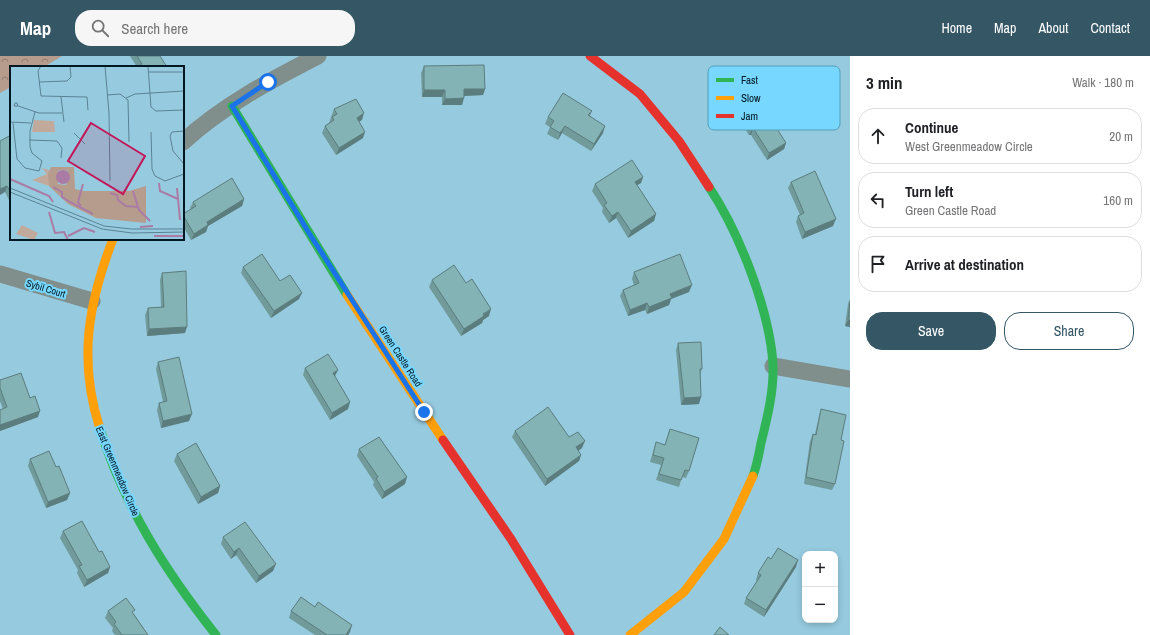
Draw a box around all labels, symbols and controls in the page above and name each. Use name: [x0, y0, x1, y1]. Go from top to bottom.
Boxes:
search box: [75, 10, 355, 46]
text: Map: [20, 15, 51, 41]
icon: search: [89, 17, 111, 39]
text: Search here: [121, 18, 188, 39]
text: Home: [941, 19, 972, 37]
text: Map: [994, 19, 1016, 37]
text: About: [1038, 19, 1068, 37]
text: Contact: [1090, 19, 1130, 37]
inset map: [10, 66, 184, 240]
legend: [708, 66, 840, 130]
text: 3 min: [866, 71, 902, 94]
route start: [259, 73, 277, 91]
text: Fast: [741, 73, 759, 87]
text: Walk · 180 m: [1072, 74, 1134, 91]
text: Slow: [741, 91, 761, 105]
text: Jam: [741, 109, 758, 123]
text: Continue: [905, 117, 958, 138]
icon: ahead: [867, 125, 889, 147]
text: 20 m: [1109, 128, 1133, 145]
text: West Greenmeadow Circle: [905, 138, 1033, 155]
text: Turn left: [905, 181, 953, 202]
icon: left: [867, 189, 889, 211]
text: 160 m: [1103, 192, 1133, 209]
text: Green Castle Road: [905, 202, 996, 219]
icon: arrive: [867, 253, 889, 275]
text: Arrive at destination: [905, 254, 1024, 275]
street label: Sybil Court: [25, 276, 68, 301]
button: Save: [866, 312, 996, 350]
button: Share: [1004, 312, 1134, 350]
street label: Green Castle Road: [376, 323, 425, 389]
route end: [415, 403, 433, 421]
street label: East Greenmeadow Circle: [93, 424, 142, 518]
map controls: [802, 551, 838, 623]
button: +: [802, 551, 838, 587]
button: −: [802, 587, 838, 623]

